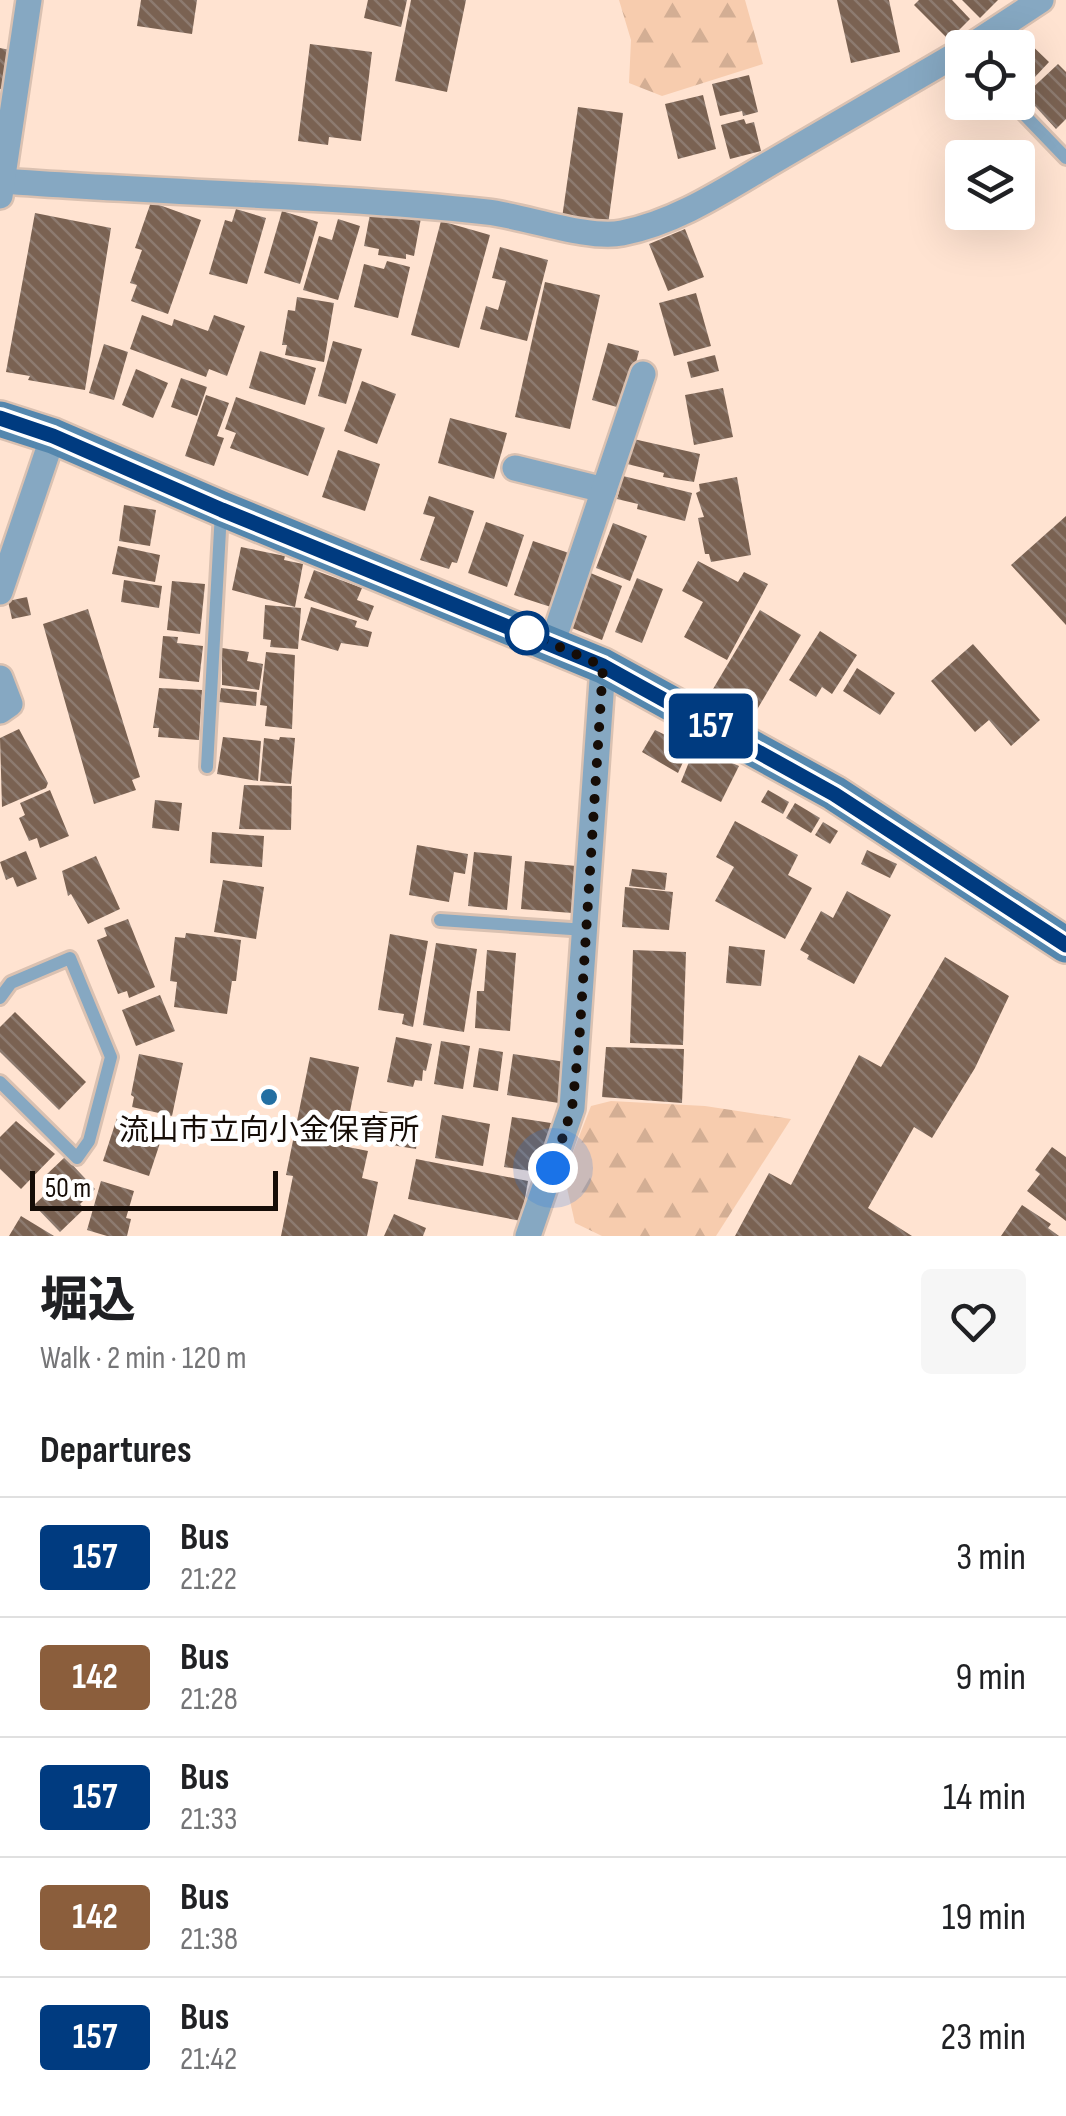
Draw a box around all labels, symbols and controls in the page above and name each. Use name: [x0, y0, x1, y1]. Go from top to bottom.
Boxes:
map controls: [945, 30, 1035, 230]
button: locate: [945, 30, 1035, 120]
button: layers: [945, 140, 1035, 230]
unlabelled marker: [506, 612, 548, 654]
line badge: 157: [654, 694, 768, 758]
text: 157: [689, 705, 733, 748]
marker: 流山市立向小金保育所: [258, 1086, 280, 1108]
place label: 流山市立向小金保育所: [119, 1113, 419, 1149]
your location: [528, 1143, 578, 1193]
scale bar: [30, 1166, 278, 1210]
text: 50 m: [45, 1172, 91, 1205]
button: heart: [921, 1269, 1026, 1374]
text: 堀込: [40, 1273, 136, 1330]
text: Walk · 2 min · 120 m: [40, 1339, 247, 1378]
text: Departures: [40, 1428, 192, 1473]
text: Bus: [180, 1515, 229, 1560]
text: 3 min: [956, 1535, 1026, 1580]
text: 157: [73, 1536, 117, 1579]
text: 21:22: [180, 1560, 237, 1599]
text: Bus: [180, 1635, 229, 1680]
text: 9 min: [955, 1655, 1026, 1700]
text: 142: [72, 1656, 118, 1699]
text: 21:28: [180, 1680, 238, 1719]
text: Bus: [180, 1755, 229, 1800]
text: 14 min: [943, 1775, 1026, 1820]
text: 157: [73, 1776, 117, 1819]
text: 21:33: [180, 1800, 237, 1839]
text: Bus: [180, 1875, 229, 1920]
text: 19 min: [942, 1895, 1026, 1940]
text: 142: [72, 1896, 118, 1939]
text: 21:38: [180, 1920, 238, 1959]
text: Bus: [180, 1995, 229, 2040]
text: 23 min: [941, 2015, 1026, 2060]
text: 157: [73, 2016, 117, 2059]
text: 21:42: [180, 2040, 237, 2079]

